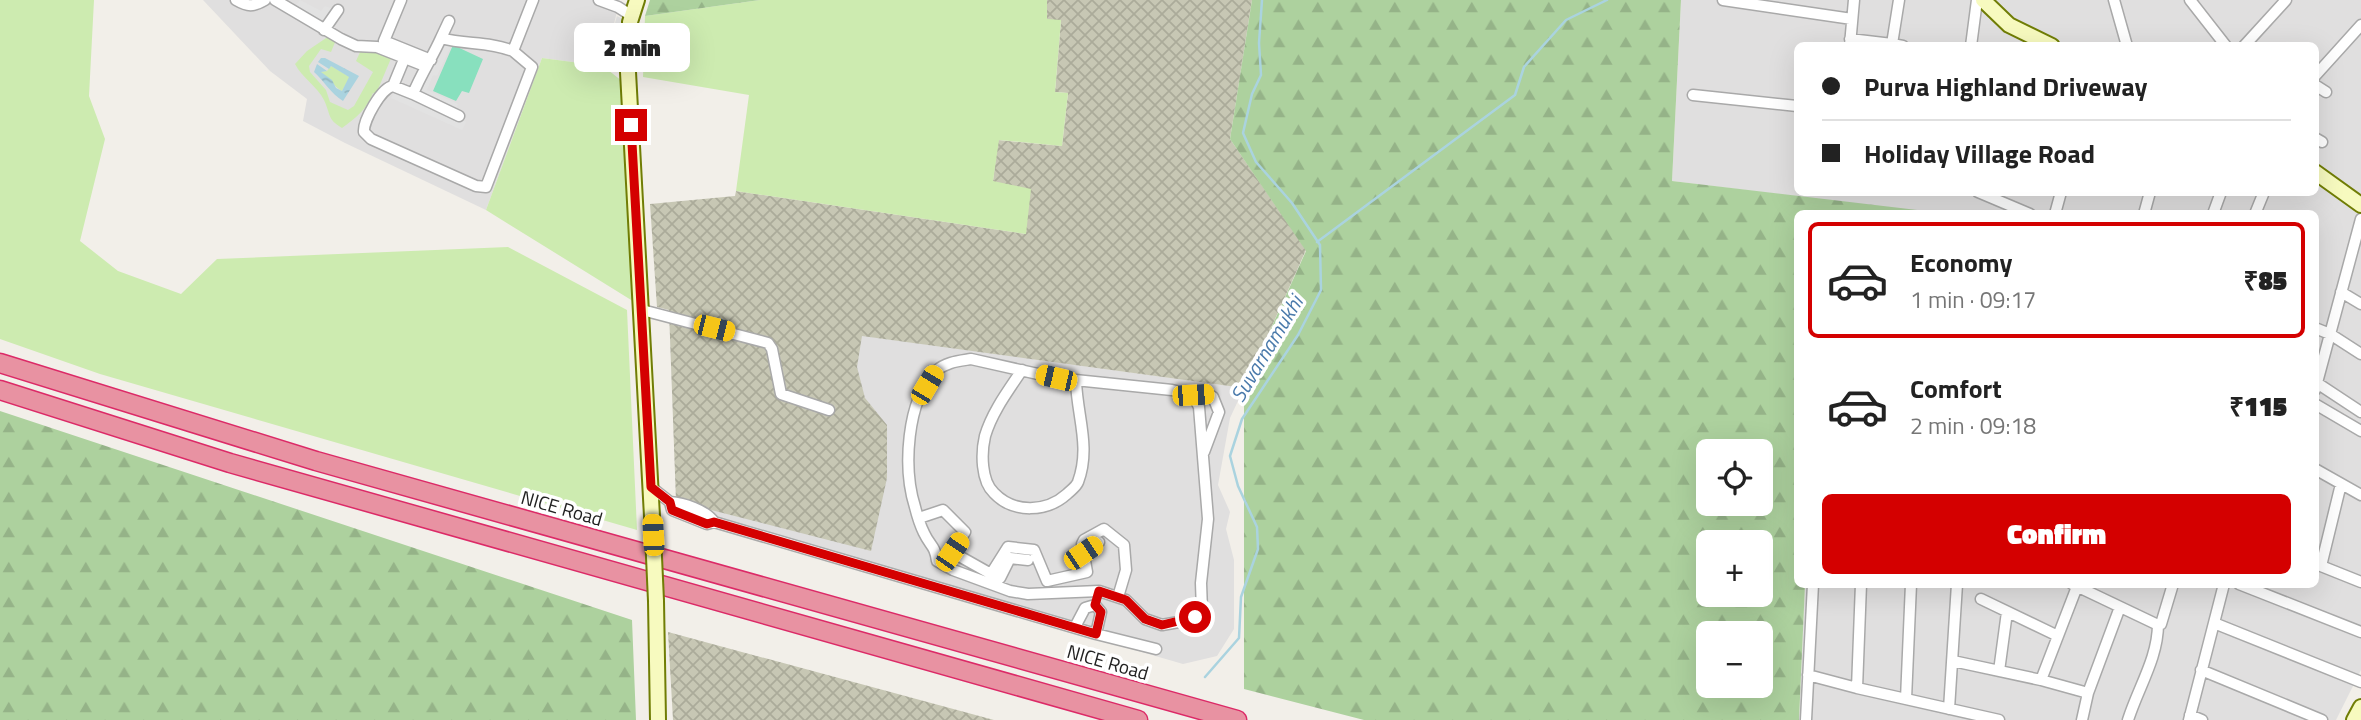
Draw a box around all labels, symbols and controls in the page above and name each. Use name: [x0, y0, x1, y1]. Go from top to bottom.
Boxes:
callout: 2 min: [573, 24, 689, 72]
text: 2 min: [603, 30, 661, 65]
text: Purva Highland Driveway: [1864, 67, 2148, 106]
route end: [615, 109, 647, 141]
text: Holiday Village Road: [1864, 134, 2095, 173]
text: Economy: [1910, 243, 2012, 282]
icon: car: [1826, 249, 1889, 312]
text: ₹85: [2244, 261, 2287, 300]
text: 1 min · 09:17: [1910, 282, 2036, 317]
water label: Suvarnamukhi: [1222, 287, 1312, 408]
car: [692, 313, 737, 343]
car: [908, 362, 947, 408]
car: [1034, 363, 1079, 393]
text: Comfort: [1910, 369, 2002, 408]
icon: car: [1826, 375, 1889, 438]
car: [1172, 383, 1215, 407]
text: ₹115: [2229, 387, 2287, 426]
text: 2 min · 09:18: [1910, 408, 2036, 443]
map controls: [1696, 439, 1773, 698]
button: locate: [1696, 439, 1773, 516]
street label: NICE Road: [518, 482, 606, 533]
button: Confirm: [1822, 494, 2291, 574]
car: [642, 513, 665, 557]
car: [932, 529, 973, 575]
button: +: [1696, 530, 1773, 607]
car: [1060, 533, 1107, 573]
route start: [1179, 601, 1211, 633]
button: −: [1696, 621, 1773, 698]
street label: NICE Road: [1064, 636, 1152, 687]

